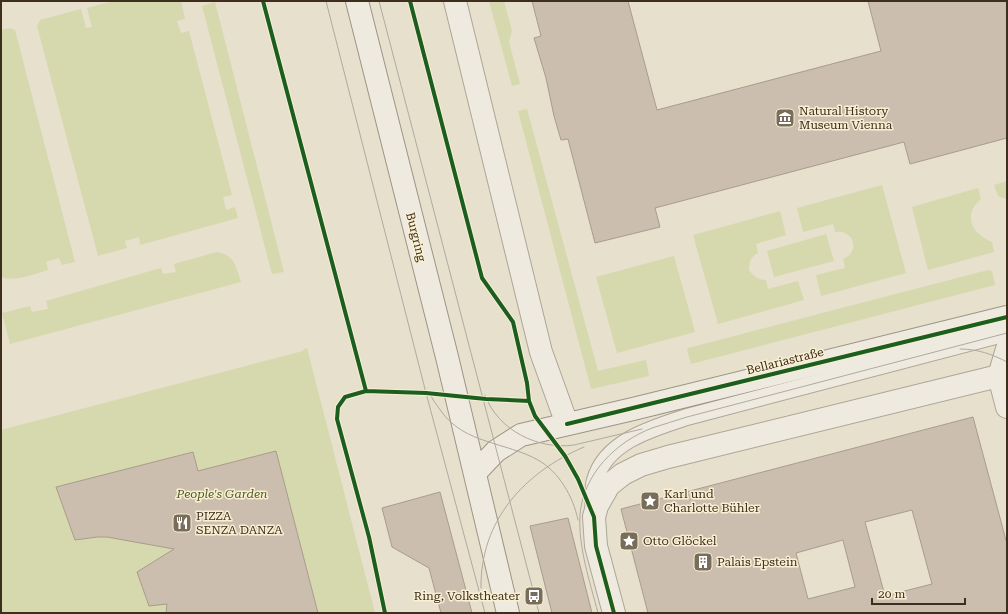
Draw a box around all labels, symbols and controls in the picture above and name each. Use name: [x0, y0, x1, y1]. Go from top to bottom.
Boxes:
place label: Natural History Museum Vienna: [799, 104, 893, 132]
museum icon: Natural History Museum Vienna: [774, 107, 796, 129]
street label: Burgring: [403, 211, 429, 263]
street label: Bellariastraße: [745, 345, 826, 377]
park label: People's Garden: [176, 487, 267, 501]
place label: Karl und Charlotte Bühler: [664, 487, 760, 515]
place icon: Karl und Charlotte Bühler: [639, 490, 661, 512]
place label: PIZZA SENZA DANZA: [196, 509, 283, 537]
restaurant icon: PIZZA SENZA DANZA: [171, 512, 193, 534]
place icon: Otto Glöckel: [618, 530, 640, 552]
place label: Otto Glöckel: [643, 534, 717, 548]
building icon: Palais Epstein: [692, 551, 714, 573]
place label: Palais Epstein: [717, 555, 798, 569]
scale bar: [872, 580, 965, 606]
bus stop icon: Ring, Volkstheater: [523, 585, 545, 607]
text: 20 m: [878, 587, 905, 601]
place label: Ring, Volkstheater: [414, 589, 520, 603]

